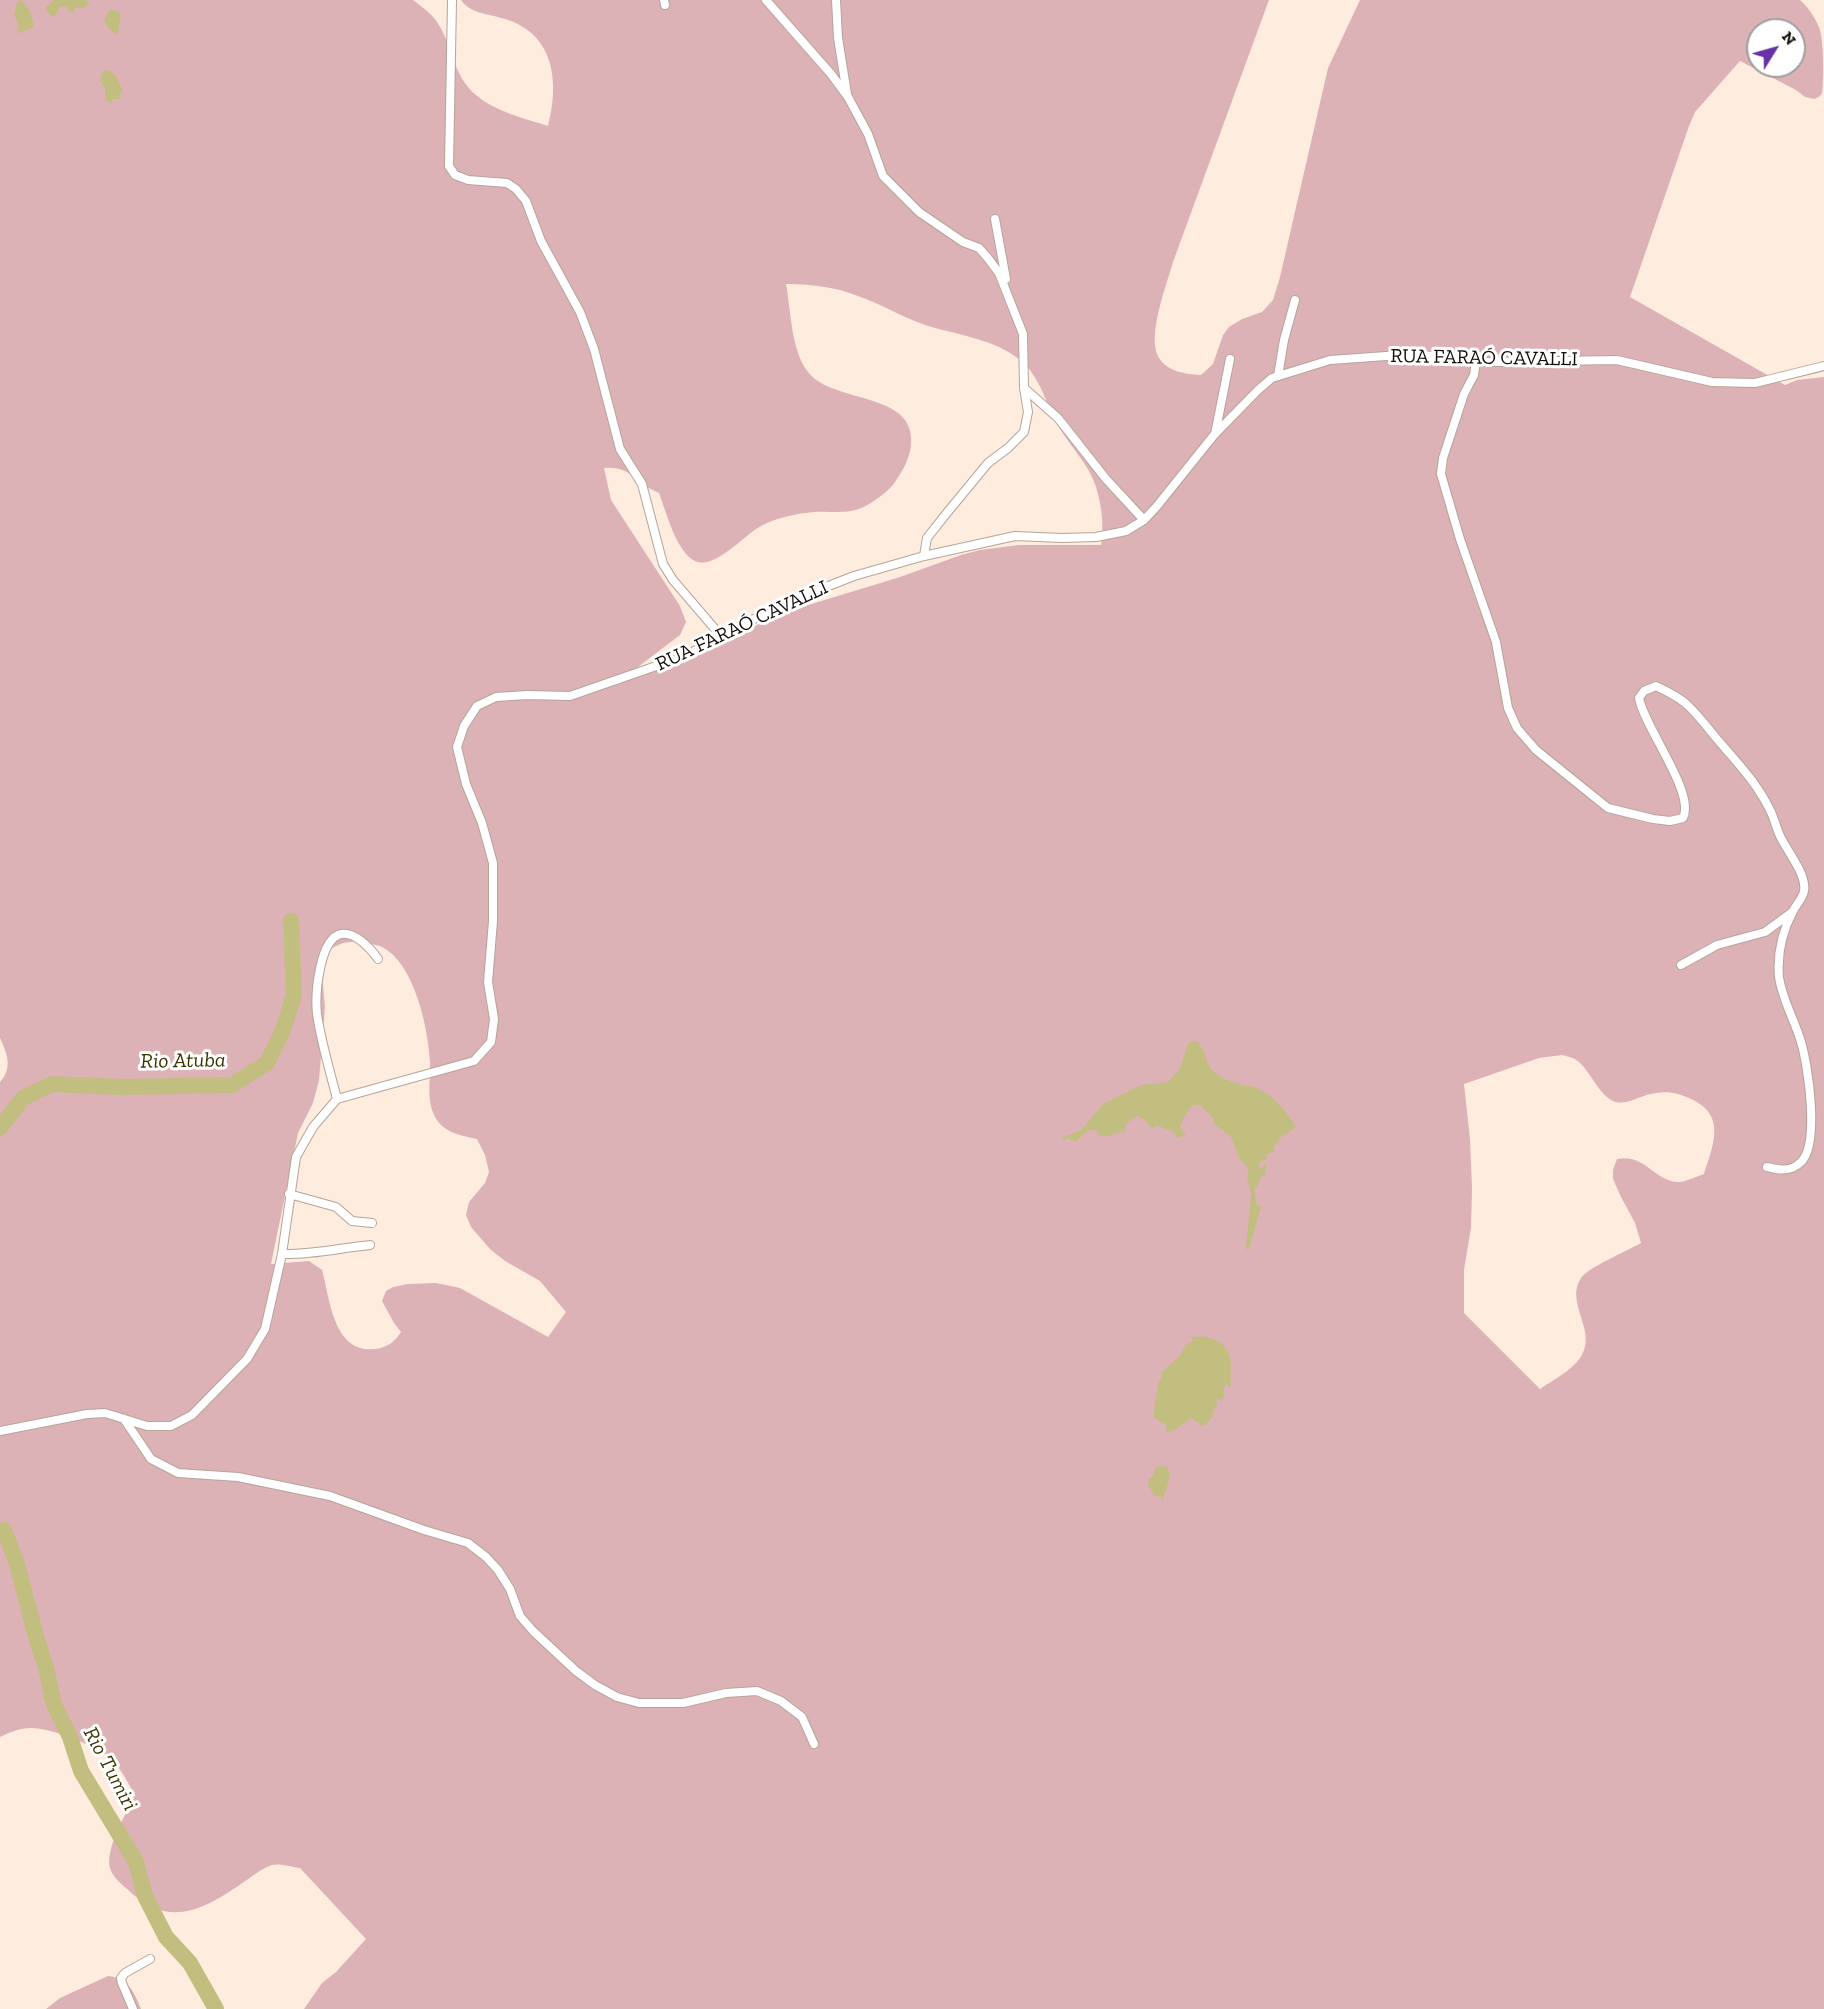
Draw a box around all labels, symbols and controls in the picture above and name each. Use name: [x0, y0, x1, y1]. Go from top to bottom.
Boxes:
north arrow: [1746, 18, 1806, 78]
text: N: [1778, 27, 1800, 49]
street label: RUA FARAÓ CAVALLI: [1390, 344, 1578, 372]
street label: RUA FARAÓ CAVALLI: [652, 576, 832, 676]
water label: Rio Atuba: [140, 1048, 226, 1074]
water label: Rio Tumiri: [78, 1723, 142, 1815]

